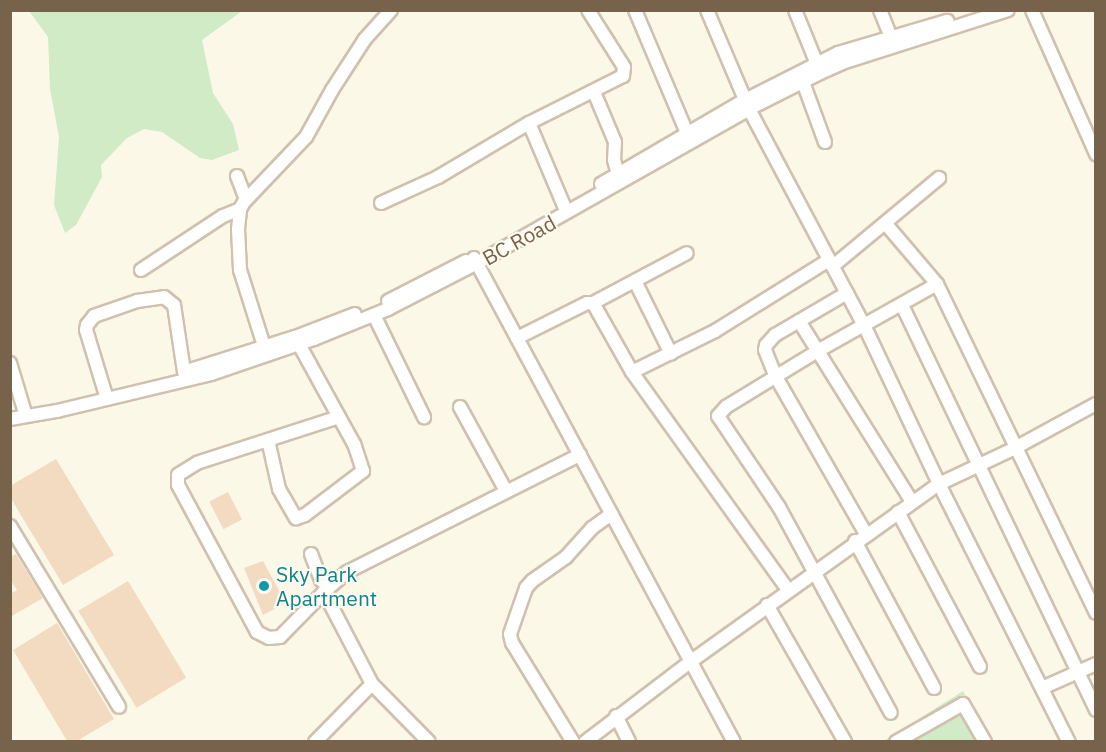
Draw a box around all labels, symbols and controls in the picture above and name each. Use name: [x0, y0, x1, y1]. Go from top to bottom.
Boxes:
street label: BC Road: [478, 210, 560, 270]
place label: Sky Park Apartment: [276, 561, 377, 611]
marker: Sky Park Apartment: [257, 579, 271, 593]

